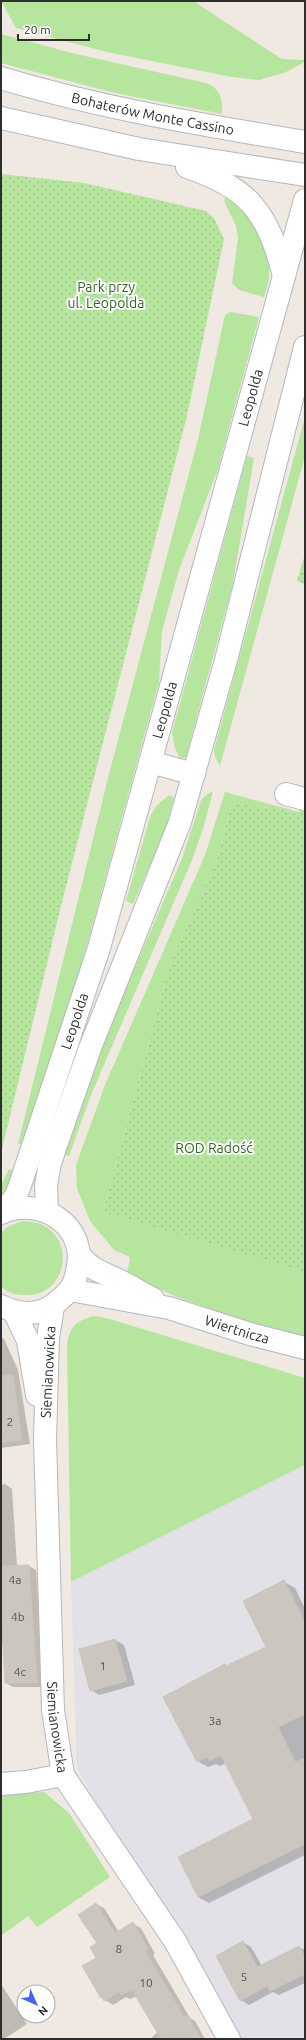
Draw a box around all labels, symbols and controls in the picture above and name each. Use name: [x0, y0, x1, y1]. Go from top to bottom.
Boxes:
scale bar: [18, 16, 89, 42]
text: 20 m: [24, 23, 51, 36]
street label: Bohaterów Monte Cassino: [70, 89, 235, 138]
park label: Park przy ul. Leopolda: [68, 279, 144, 311]
street label: Leopolda: [235, 367, 266, 428]
street label: Leopolda: [149, 680, 180, 740]
street label: Leopolda: [58, 991, 91, 1051]
park label: ROD Radość: [175, 1140, 253, 1156]
street label: Wiertnicza: [203, 1312, 271, 1347]
street label: Siemianowicka: [38, 1325, 58, 1419]
house number: 2: [7, 1415, 13, 1428]
house number: 4a: [9, 1573, 21, 1586]
house number: 4b: [11, 1610, 25, 1623]
house number: 1: [100, 1659, 106, 1672]
house number: 4c: [14, 1665, 27, 1678]
street label: Siemianowicka: [44, 1681, 71, 1774]
house number: 3a: [209, 1714, 221, 1727]
house number: 8: [116, 1942, 123, 1955]
house number: 5: [241, 1970, 247, 1983]
house number: 10: [139, 1976, 153, 1989]
north arrow: [16, 1984, 56, 2024]
text: N: [36, 2004, 50, 2018]

